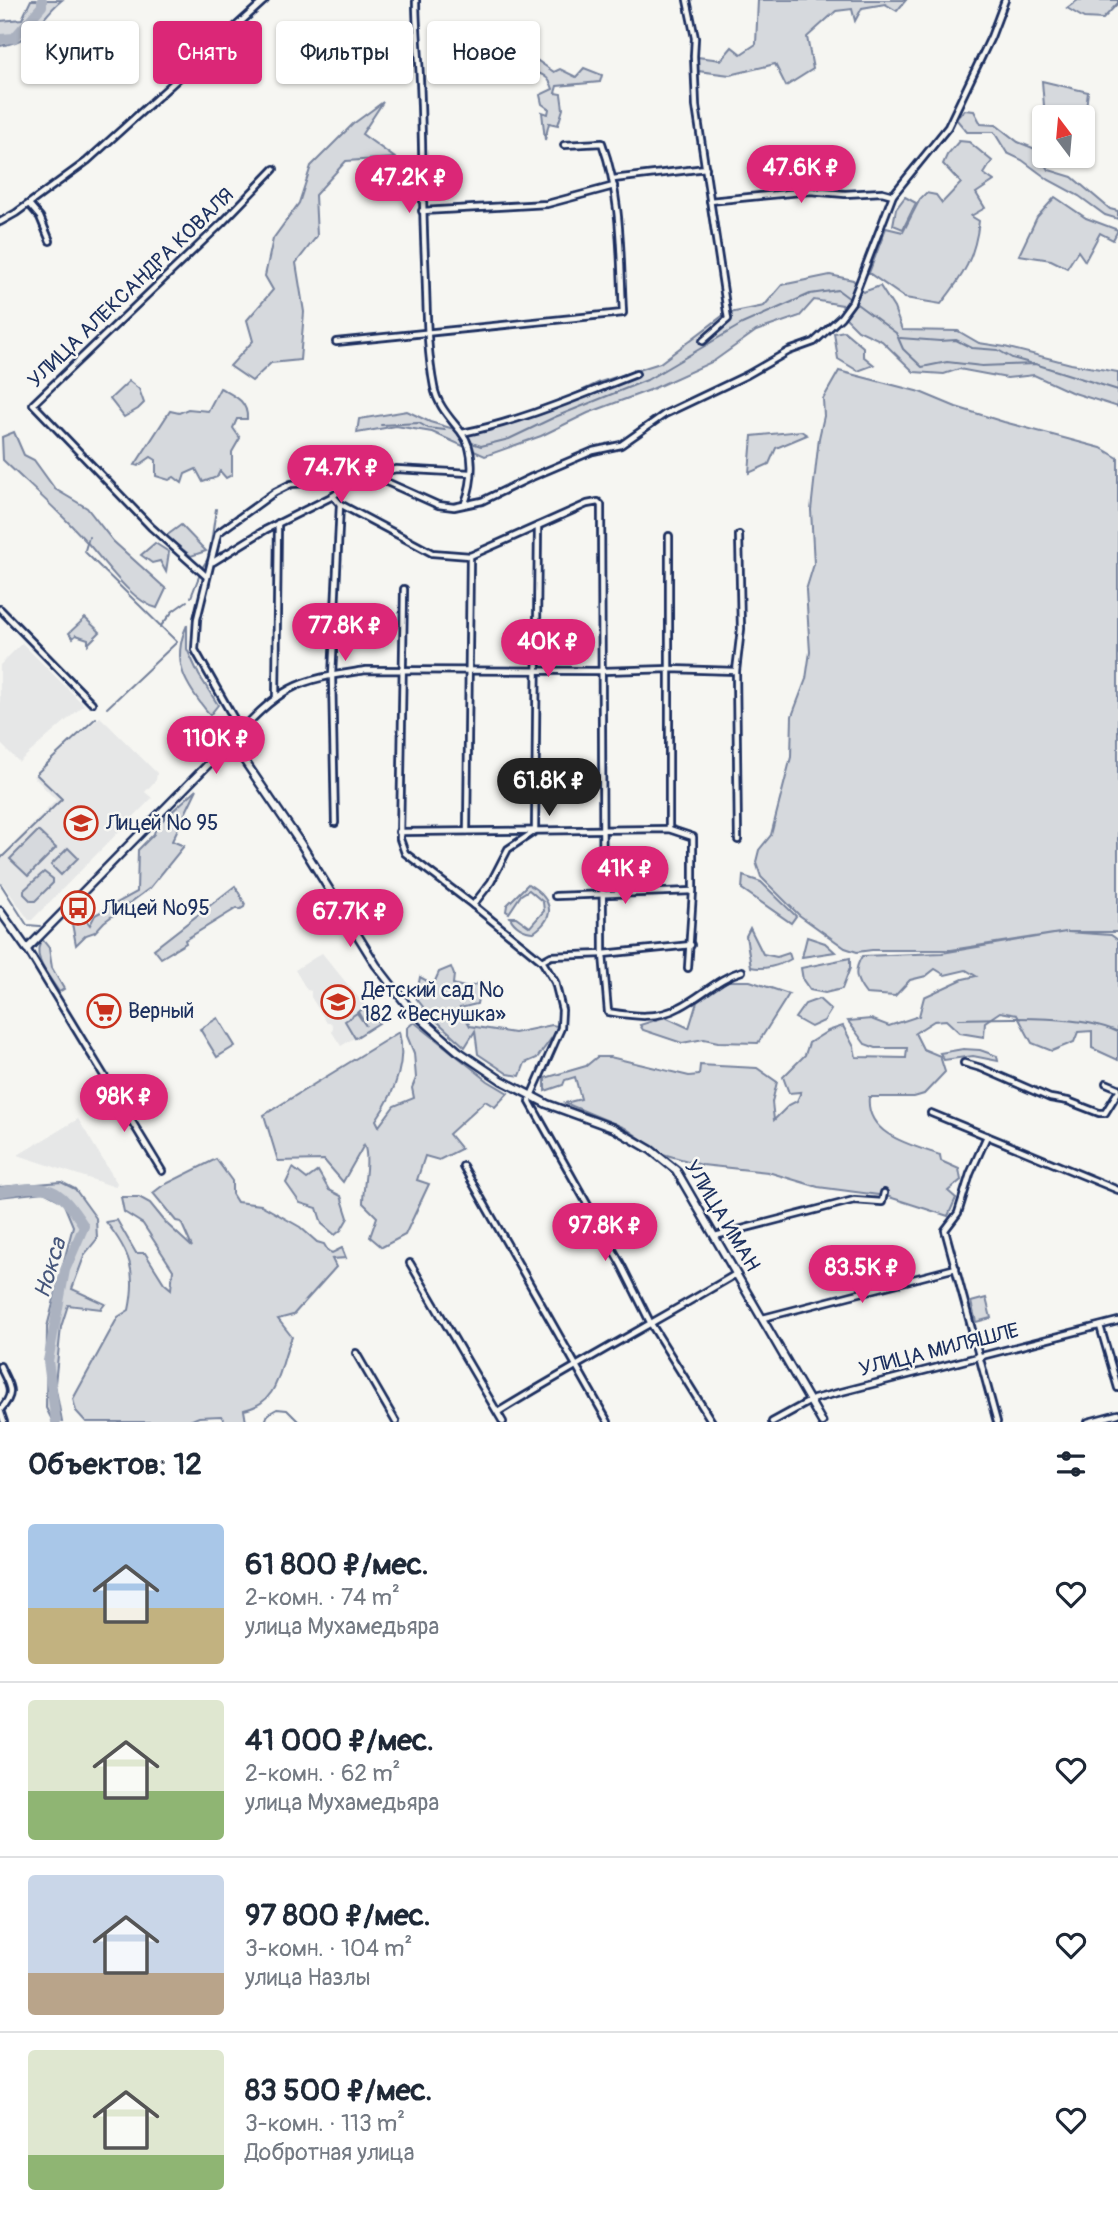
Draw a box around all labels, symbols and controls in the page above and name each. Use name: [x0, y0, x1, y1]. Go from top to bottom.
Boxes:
chip: Купить: [21, 21, 139, 84]
chip: Снять: [153, 21, 262, 84]
chip: Фильтры: [276, 21, 413, 84]
chip: Новое: [427, 21, 540, 84]
north arrow: [1032, 105, 1096, 168]
map controls: [1032, 105, 1095, 168]
pin: 47.6K ₽: [736, 146, 866, 205]
text: 47.6K ₽: [763, 153, 839, 182]
pin: 47.2K ₽: [344, 156, 474, 215]
text: 47.2K ₽: [371, 163, 447, 192]
street label: УЛИЦА АЛЕКСАНДРА КОВАЛЯ: [22, 182, 240, 394]
pin: 74.7K ₽: [276, 446, 406, 505]
text: 74.7K ₽: [303, 453, 379, 482]
pin: 77.8K ₽: [280, 604, 410, 663]
text: 77.8K ₽: [308, 611, 382, 640]
pin: 40K ₽: [499, 620, 597, 679]
text: 40K ₽: [517, 627, 579, 656]
pin: 110K ₽: [159, 716, 273, 776]
text: 110K ₽: [183, 724, 249, 753]
pin: 61.8K ₽: [484, 758, 614, 818]
text: 61.8K ₽: [513, 766, 585, 795]
school or university icon: Лицей № 95: [62, 804, 100, 842]
place label: Лицей № 95: [105, 810, 218, 837]
pin: 41K ₽: [576, 846, 674, 906]
text: 41K ₽: [598, 854, 653, 883]
bus stop icon: Лицей №95: [59, 889, 97, 927]
pin: 67.7K ₽: [285, 890, 415, 949]
place label: Лицей №95: [101, 895, 210, 922]
text: 67.7K ₽: [312, 897, 388, 926]
place label: Детский сад № 182 «Веснушка»: [361, 977, 506, 1028]
school or university icon: Детский сад № 182 «Веснушка»: [319, 983, 357, 1021]
supermarket icon: Верный: [85, 992, 123, 1030]
place label: Верный: [128, 998, 194, 1025]
pin: 98K ₽: [75, 1074, 173, 1134]
text: 98K ₽: [96, 1082, 152, 1111]
street label: УЛИЦА ИМАН: [678, 1155, 766, 1277]
pin: 97.8K ₽: [540, 1204, 670, 1263]
text: 97.8K ₽: [568, 1211, 642, 1240]
water label: Нокса: [27, 1233, 73, 1301]
pin: 83.5K ₽: [797, 1246, 927, 1305]
text: 83.5K ₽: [825, 1253, 899, 1282]
street label: УЛИЦА МИЛЯШЛЕ: [856, 1317, 1022, 1383]
icon: filters: [1052, 1445, 1090, 1483]
text: Объектов: 12: [28, 1446, 202, 1483]
text: 61 800 ₽/мес.: [245, 1546, 428, 1583]
icon: home: [84, 1552, 168, 1636]
icon: heart: [1052, 1575, 1090, 1613]
text: 2-комн. · 74 m²: [245, 1583, 400, 1612]
text: улица Мухамедьяра: [245, 1612, 439, 1641]
text: 41 000 ₽/мес.: [245, 1722, 434, 1759]
icon: home: [84, 1728, 168, 1812]
icon: heart: [1052, 1751, 1090, 1789]
text: 2-комн. · 62 m²: [245, 1759, 400, 1788]
text: улица Мухамедьяра: [245, 1788, 439, 1817]
text: 97 800 ₽/мес.: [245, 1897, 431, 1934]
icon: home: [84, 1903, 168, 1987]
icon: heart: [1052, 1926, 1090, 1964]
text: 3-комн. · 104 m²: [245, 1934, 412, 1963]
text: улица Назлы: [245, 1963, 371, 1992]
text: 83 500 ₽/мес.: [245, 2072, 432, 2109]
icon: home: [84, 2078, 168, 2162]
icon: heart: [1052, 2101, 1090, 2139]
text: 3-комн. · 113 m²: [245, 2109, 405, 2138]
text: Добротная улица: [245, 2138, 414, 2167]

